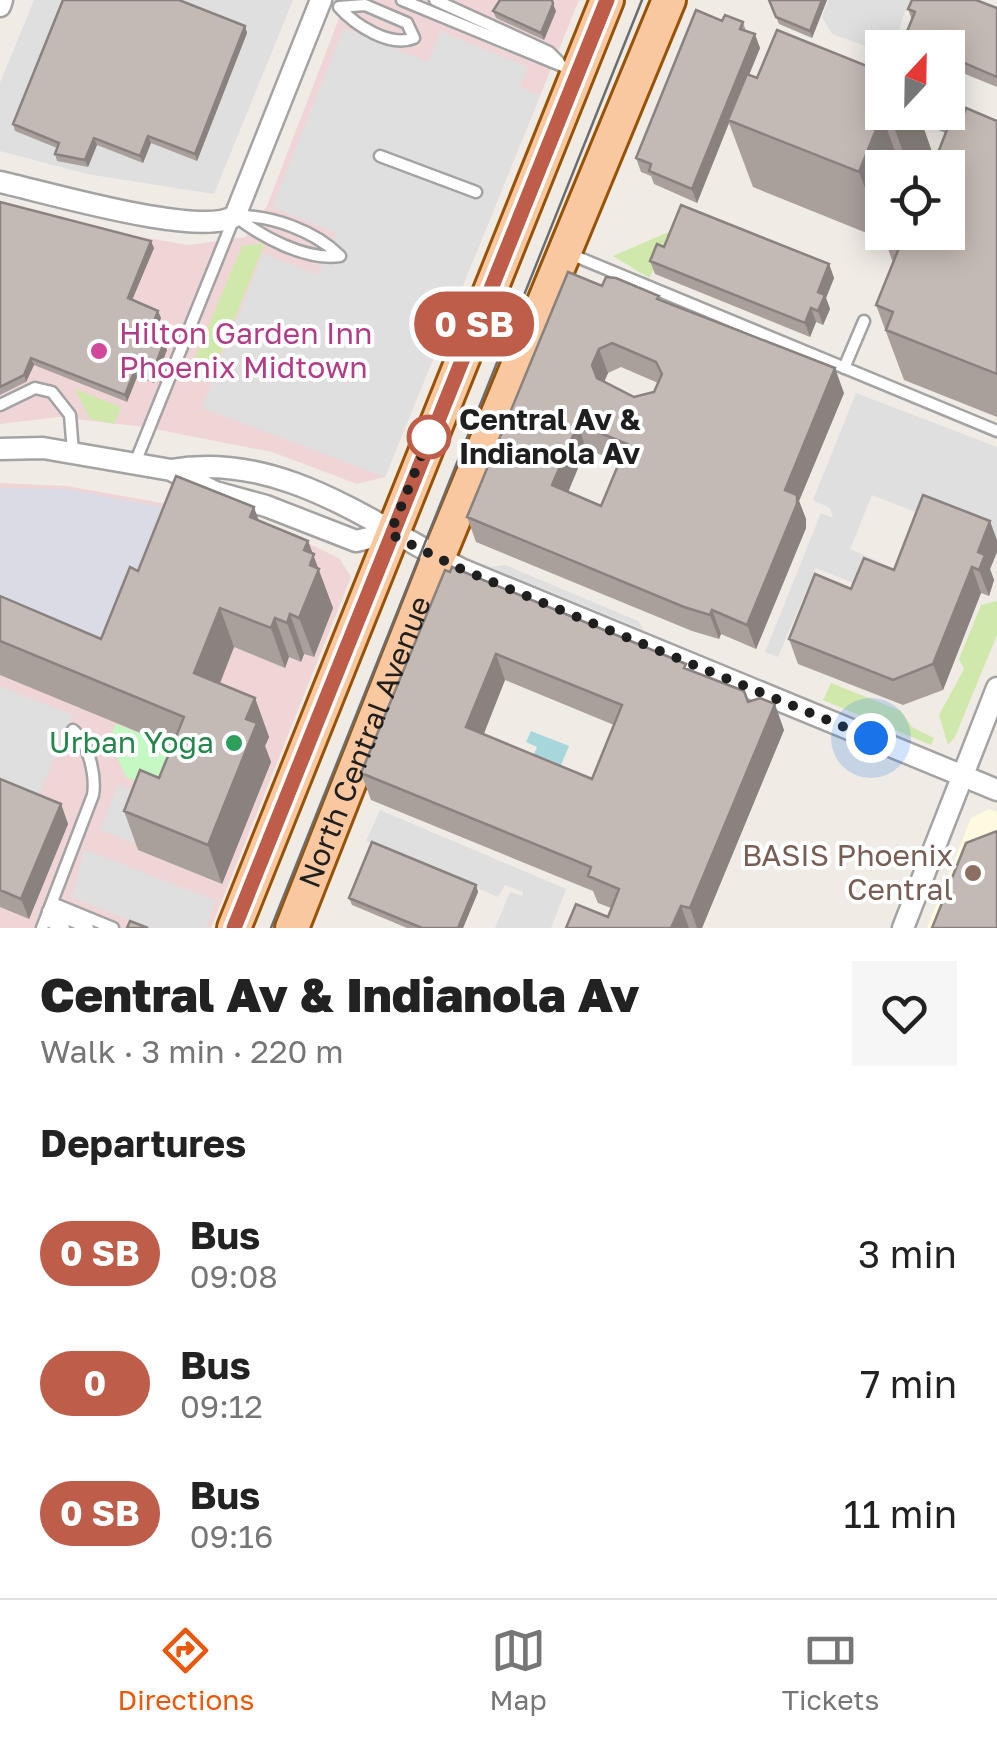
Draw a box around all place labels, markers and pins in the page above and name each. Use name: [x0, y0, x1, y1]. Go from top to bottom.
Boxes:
place label: Hilton Garden Inn Phoenix Midtown: [119, 315, 372, 385]
marker: Hilton Garden Inn Phoenix Midtown: [88, 340, 110, 362]
place label: Central Av & Indianola Av: [459, 401, 642, 471]
marker: Central Av & Indianola Av: [408, 416, 450, 458]
place label: Urban Yoga: [49, 724, 214, 760]
marker: Urban Yoga: [223, 732, 245, 754]
place label: BASIS Phoenix Central: [742, 837, 953, 907]
marker: BASIS Phoenix Central: [962, 862, 984, 884]

